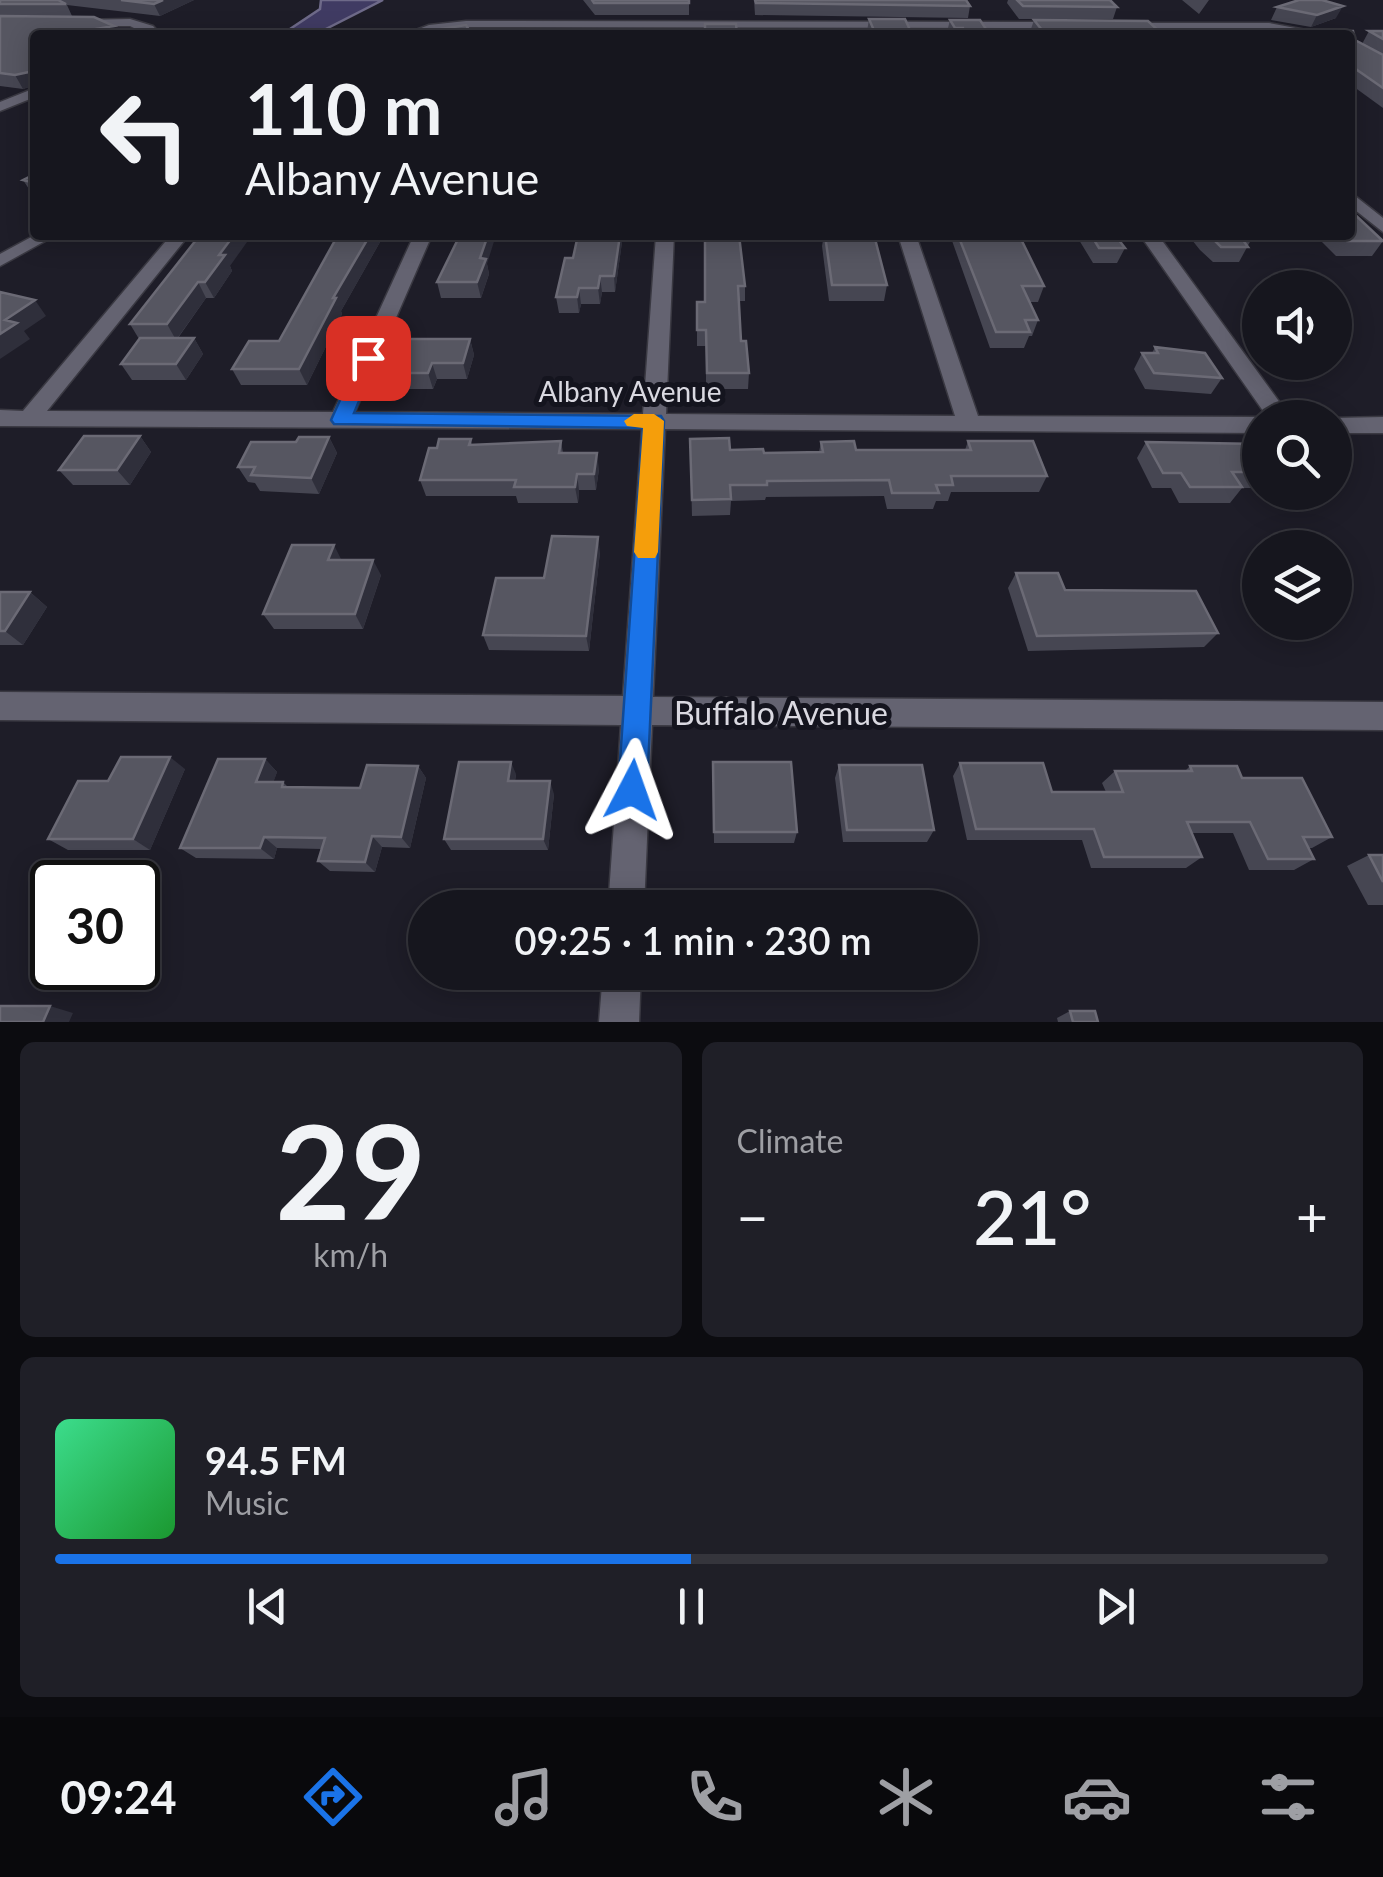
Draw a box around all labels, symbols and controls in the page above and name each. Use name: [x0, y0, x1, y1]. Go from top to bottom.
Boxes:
text: 110 m: [245, 66, 442, 150]
icon: left: [80, 70, 210, 200]
text: Albany Avenue: [245, 151, 539, 205]
map controls: [1242, 270, 1352, 640]
button: sound: [1242, 270, 1352, 380]
pin: [326, 316, 411, 401]
icon: arrive: [341, 331, 396, 386]
street label: Albany Avenue: [538, 374, 722, 408]
button: search: [1242, 400, 1352, 510]
button: layers: [1242, 530, 1352, 640]
street label: Buffalo Avenue: [674, 693, 888, 732]
position arrow: [580, 738, 684, 842]
speed limit sign: 30: [30, 860, 160, 990]
text: 09:25 · 1 min · 230 m: [515, 917, 871, 963]
text: 29: [275, 1092, 426, 1248]
text: Climate: [737, 1121, 843, 1160]
text: 21°: [973, 1171, 1091, 1261]
text: −: [737, 1183, 768, 1249]
text: +: [1296, 1183, 1328, 1249]
text: km/h: [313, 1235, 388, 1274]
text: 94.5 FM: [205, 1437, 347, 1483]
text: Music: [205, 1483, 289, 1522]
icon: previous: [240, 1579, 295, 1634]
icon: pause: [664, 1579, 719, 1634]
icon: next: [1088, 1579, 1143, 1634]
icon: directions: [298, 1762, 368, 1832]
icon: music: [489, 1762, 559, 1832]
icon: phone: [680, 1762, 750, 1832]
icon: climate: [871, 1762, 941, 1832]
icon: car: [1062, 1762, 1132, 1832]
icon: filters: [1253, 1762, 1323, 1832]
text: 09:24: [61, 1770, 177, 1824]

